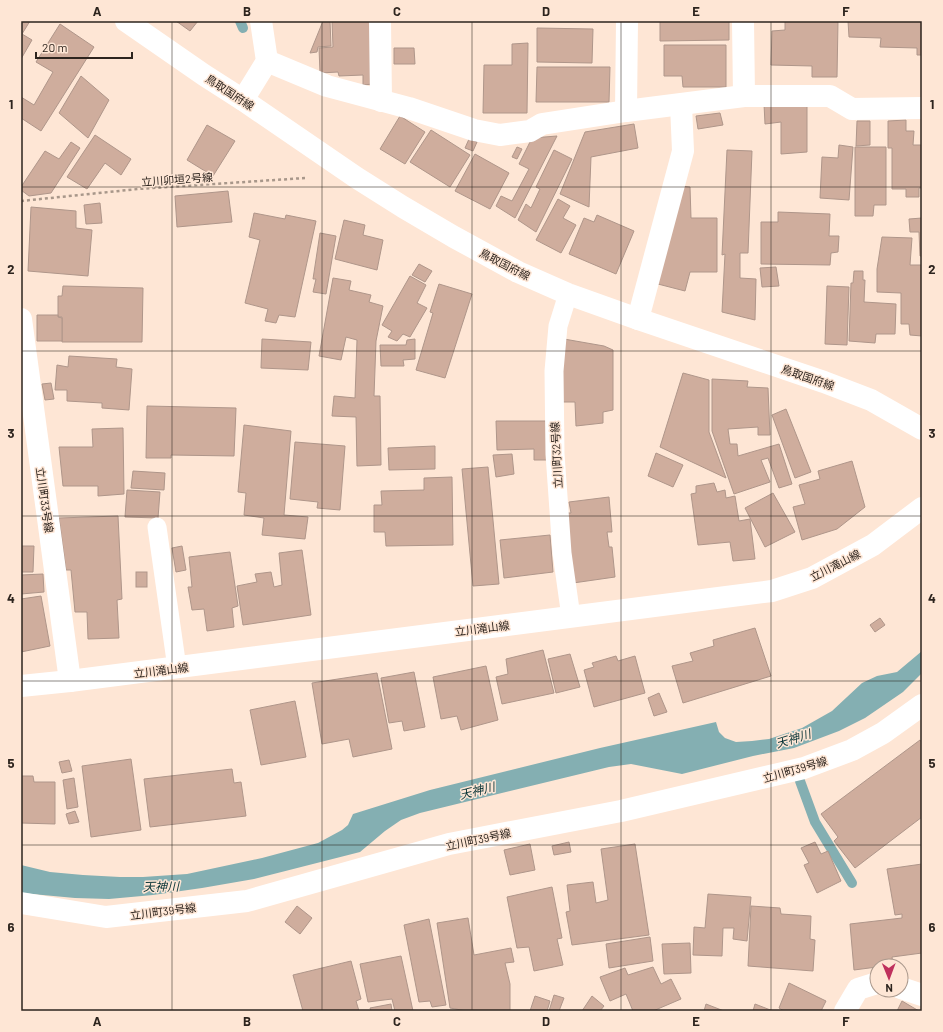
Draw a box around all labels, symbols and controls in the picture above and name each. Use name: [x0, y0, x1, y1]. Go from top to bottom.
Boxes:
text: A: [93, 3, 102, 19]
text: B: [243, 3, 251, 19]
text: C: [393, 3, 401, 19]
text: D: [542, 3, 550, 19]
text: E: [692, 3, 700, 19]
text: F: [842, 3, 850, 19]
scale bar: [36, 34, 132, 60]
text: 20 m: [42, 40, 68, 54]
street label: 鳥取国府線: [203, 72, 257, 112]
text: 1: [9, 96, 13, 112]
text: 1: [930, 96, 934, 112]
street label: 立川卯垣2号線: [141, 170, 213, 188]
street label: 鳥取国府線: [478, 246, 532, 282]
text: 2: [7, 261, 15, 277]
text: 2: [928, 261, 936, 277]
street label: 鳥取国府線: [780, 362, 836, 392]
street label: 立川町32号線: [548, 421, 564, 489]
text: 3: [7, 425, 15, 441]
text: 3: [928, 425, 936, 441]
street label: 立川町33号線: [34, 466, 56, 534]
street label: 立川滝山線: [808, 547, 862, 583]
text: 4: [7, 590, 15, 606]
text: 4: [928, 590, 936, 606]
street label: 立川滝山線: [454, 618, 510, 638]
street label: 立川滝山線: [133, 660, 189, 680]
water label: 天神川: [774, 725, 814, 750]
street label: 立川町39号線: [761, 754, 829, 784]
text: 5: [7, 755, 15, 771]
text: 5: [928, 755, 936, 771]
water label: 天神川: [458, 778, 498, 801]
street label: 立川町39号線: [444, 826, 512, 852]
water label: 天神川: [143, 879, 181, 893]
street label: 立川町39号線: [129, 901, 197, 921]
text: 6: [8, 919, 15, 935]
text: 6: [929, 919, 936, 935]
north arrow: [869, 958, 909, 998]
text: N: [885, 982, 893, 995]
text: A: [93, 1013, 102, 1029]
text: B: [243, 1013, 251, 1029]
text: C: [393, 1013, 401, 1029]
text: D: [542, 1013, 550, 1029]
text: E: [692, 1013, 700, 1029]
text: F: [842, 1013, 850, 1029]

